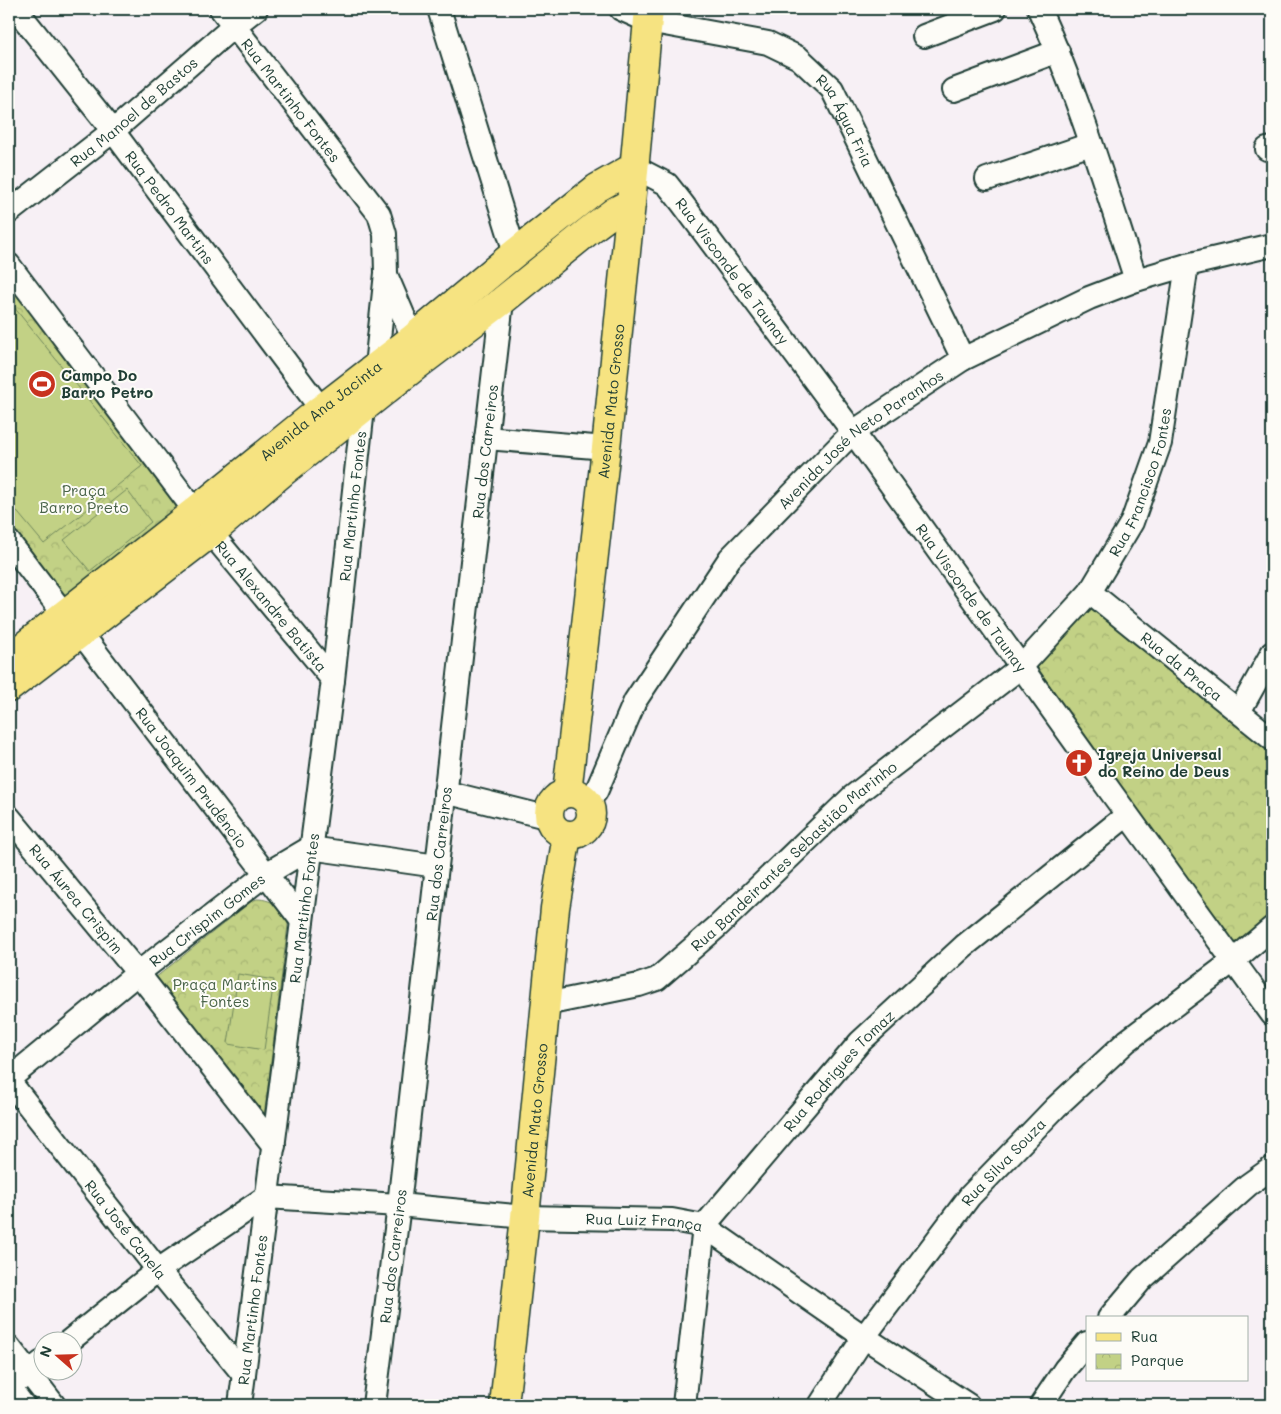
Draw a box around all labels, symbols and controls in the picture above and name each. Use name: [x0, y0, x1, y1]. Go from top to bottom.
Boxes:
street label: Rua Martinho Fontes: [237, 34, 345, 166]
street label: Rua Manoel de Bastos: [66, 52, 202, 171]
street label: Rua Água Fria: [812, 69, 878, 170]
street label: Rua Pedro Martins: [121, 146, 219, 268]
street label: Rua Visconde de Taunay: [671, 193, 794, 348]
street label: Avenida Mato Grosso: [593, 323, 629, 480]
street label: Avenida Ana Jacinta: [255, 356, 386, 465]
place label: Campo Do Barro Petro: [61, 365, 153, 402]
street label: Avenida José Neto Paranhos: [773, 365, 947, 513]
sports icon: Campo Do Barro Petro: [27, 369, 57, 399]
street label: Rua dos Carreiros: [467, 383, 502, 520]
street label: Rua Francisco Fontes: [1104, 406, 1175, 560]
street label: Rua Martinho Fontes: [334, 430, 371, 582]
park label: Praça Barro Preto: [40, 480, 129, 517]
street label: Rua Visconde de Taunay: [912, 519, 1032, 676]
street label: Rua Alexandre Batista: [211, 536, 332, 676]
street label: Rua da Praça: [1137, 627, 1227, 705]
street label: Rua Joaquim Prudêncio: [131, 703, 252, 852]
place label: Igreja Universal do Reino de Deus: [1098, 744, 1229, 781]
church icon: Igreja Universal do Reino de Deus: [1064, 748, 1094, 778]
street label: Rua Bandeirantes Sebastião Marinho: [686, 756, 901, 955]
street label: Rua dos Carreiros: [421, 785, 456, 922]
street label: Rua Martinho Fontes: [284, 832, 323, 984]
street label: Rua Áurea Crispim: [25, 840, 128, 958]
street label: Rua Crispim Gomes: [145, 869, 269, 971]
park label: Praça Martins Fontes: [173, 974, 277, 1011]
street label: Rua Rodrigues Tomaz: [779, 1005, 899, 1135]
street label: Avenida Mato Grosso: [517, 1042, 552, 1199]
street label: Rua Silva Souza: [956, 1114, 1050, 1210]
street label: Rua José Canela: [81, 1176, 171, 1283]
street label: Rua dos Carreiros: [374, 1188, 411, 1325]
street label: Rua Luiz França: [586, 1208, 705, 1236]
street label: Rua Martinho Fontes: [233, 1233, 272, 1386]
legend: [1086, 1316, 1248, 1382]
text: Rua: [1131, 1326, 1158, 1346]
north arrow: [32, 1332, 82, 1382]
text: N: [35, 1343, 56, 1360]
text: Parque: [1131, 1350, 1184, 1370]

